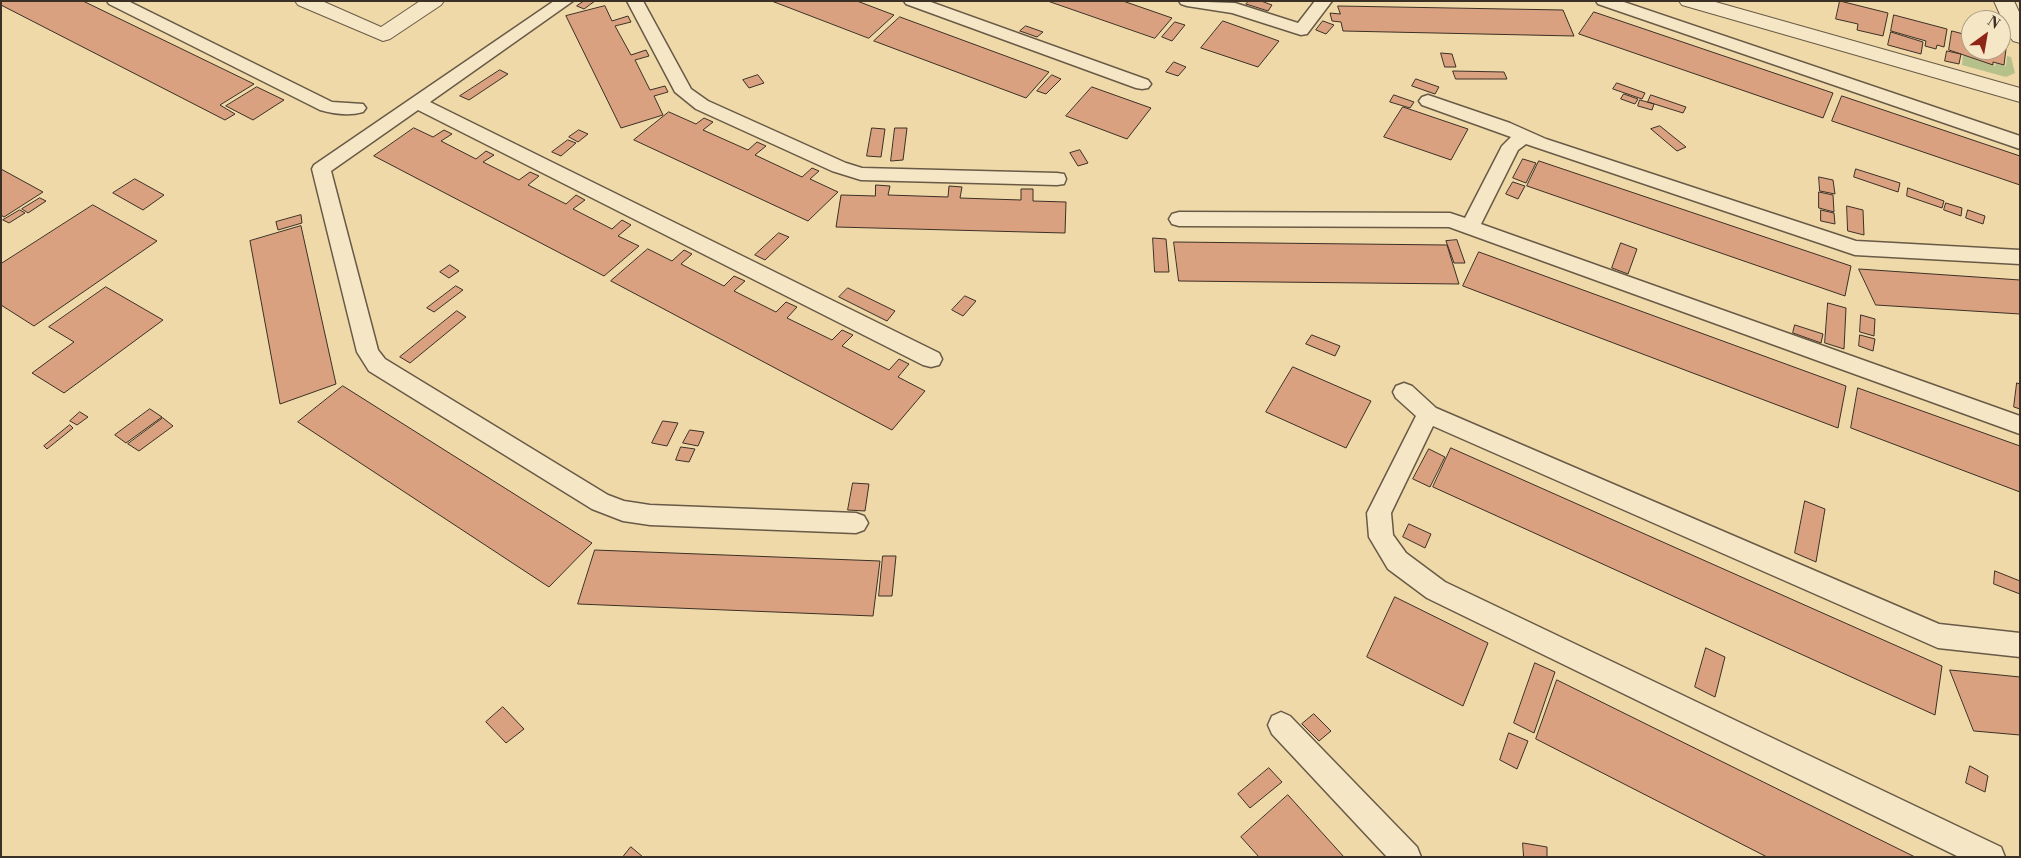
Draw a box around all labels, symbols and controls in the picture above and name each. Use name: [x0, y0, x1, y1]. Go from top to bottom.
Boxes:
north arrow: [1961, 10, 2011, 60]
text: N: [1984, 13, 2003, 34]

